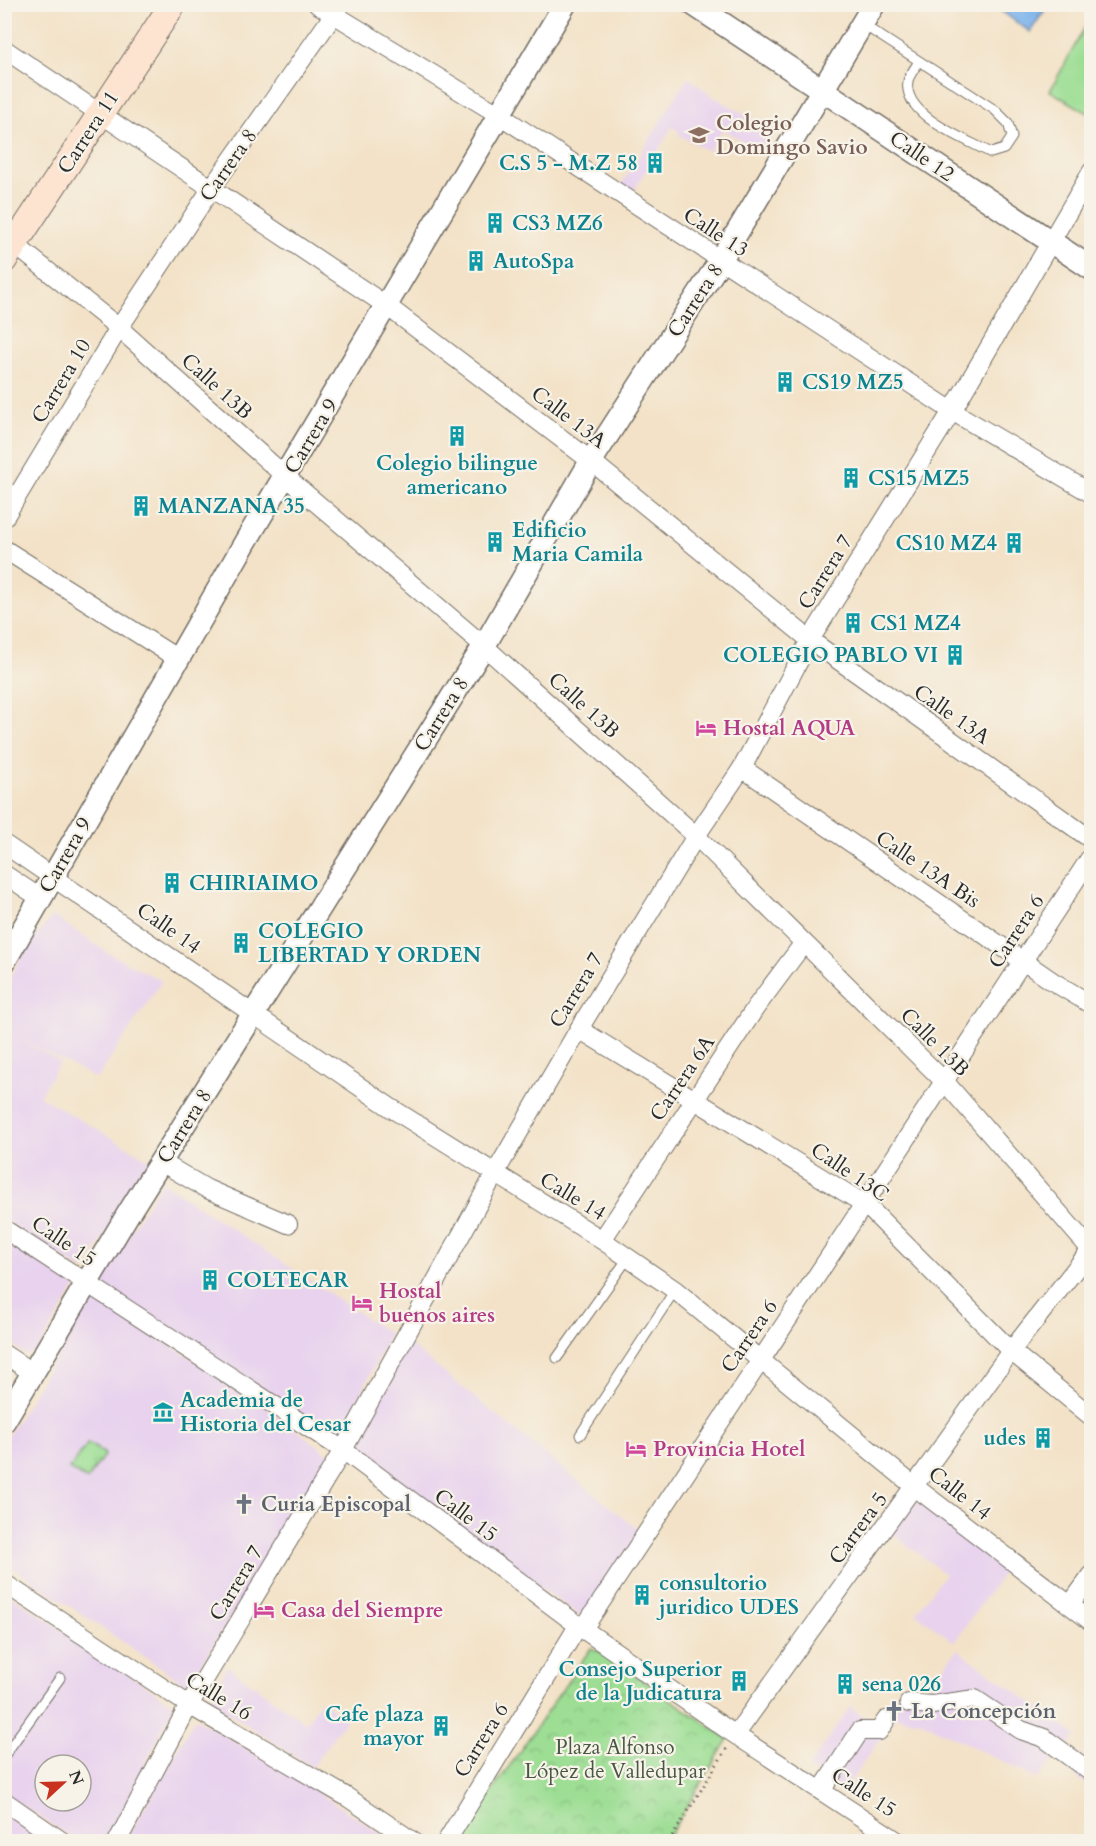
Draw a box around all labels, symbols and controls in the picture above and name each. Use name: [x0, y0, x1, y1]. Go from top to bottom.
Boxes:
street label: Carrera 11: [51, 85, 126, 180]
place label: Colegio Domingo Savio: [716, 109, 868, 162]
street label: Carrera 8: [193, 123, 264, 208]
school or university icon: Colegio Domingo Savio: [687, 123, 711, 147]
street label: Calle 12: [884, 124, 960, 189]
place label: C.S 5 - M.Z 58: [499, 149, 638, 178]
building icon: C.S 5 - M.Z 58: [643, 151, 667, 175]
street label: Calle 13: [677, 201, 754, 264]
place label: CS3 MZ6: [512, 209, 603, 238]
building icon: CS3 MZ6: [483, 211, 507, 235]
place label: AutoSpa: [493, 247, 575, 276]
building icon: AutoSpa: [464, 249, 488, 273]
street label: Carrera 8: [661, 258, 730, 343]
street label: Carrera 10: [25, 334, 98, 429]
street label: Calle 13B: [175, 347, 259, 426]
place label: CS19 MZ5: [802, 368, 903, 397]
building icon: CS19 MZ5: [773, 370, 797, 394]
street label: Calle 13A: [525, 380, 612, 455]
street label: Carrera 9: [278, 393, 345, 479]
building icon: Colegio bilingue americano: [445, 424, 469, 448]
place label: Colegio bilingue americano: [376, 449, 538, 502]
place label: CS15 MZ5: [868, 464, 969, 493]
building icon: CS15 MZ5: [839, 466, 863, 490]
place label: MANZANA 35: [158, 492, 305, 521]
building icon: MANZANA 35: [129, 494, 153, 518]
place label: Edificio Maria Camila: [512, 516, 644, 569]
street label: Carrera 7: [791, 529, 860, 615]
place label: CS10 MZ4: [896, 529, 997, 558]
building icon: Edificio Maria Camila: [483, 530, 507, 554]
building icon: CS10 MZ4: [1002, 531, 1026, 555]
place label: CS1 MZ4: [870, 609, 961, 638]
building icon: CS1 MZ4: [841, 611, 865, 635]
place label: COLEGIO PABLO VI: [723, 641, 938, 670]
building icon: COLEGIO PABLO VI: [943, 643, 967, 667]
street label: Calle 13B: [542, 666, 626, 745]
street label: Carrera 8: [407, 671, 476, 757]
street label: Calle 13A: [908, 677, 996, 751]
place label: Hostal AQUA: [723, 714, 855, 743]
hotel icon: Hostal AQUA: [694, 716, 718, 740]
street label: Carrera 9: [32, 812, 99, 898]
street label: Calle 13A Bis: [870, 824, 986, 915]
place label: CHIRIAIMO: [189, 869, 318, 898]
building icon: CHIRIAIMO: [160, 871, 184, 895]
street label: Carrera 6: [982, 889, 1051, 974]
street label: Calle 14: [131, 896, 207, 961]
place label: COLEGIO LIBERTAD Y ORDEN: [258, 917, 481, 970]
building icon: COLEGIO LIBERTAD Y ORDEN: [229, 931, 253, 955]
street label: Carrera 7: [543, 947, 610, 1033]
street label: Calle 13B: [894, 1001, 976, 1083]
street label: Carrera 6A: [643, 1029, 722, 1127]
street label: Carrera 8: [150, 1083, 219, 1169]
street label: Calle 13C: [805, 1136, 895, 1209]
street label: Calle 14: [534, 1165, 611, 1228]
street label: Calle 15: [26, 1209, 102, 1274]
place label: COLTECAR: [227, 1266, 349, 1295]
building icon: COLTECAR: [198, 1268, 222, 1292]
place label: Hostal buenos aires: [379, 1277, 495, 1330]
hotel icon: Hostal buenos aires: [350, 1291, 374, 1315]
street label: Carrera 6: [714, 1294, 785, 1379]
place label: Academia de Historia del Cesar: [180, 1386, 352, 1439]
museum icon: Academia de Historia del Cesar: [151, 1400, 175, 1424]
place label: udes: [984, 1424, 1026, 1453]
building icon: udes: [1031, 1426, 1055, 1450]
place label: Provincia Hotel: [653, 1435, 805, 1464]
hotel icon: Provincia Hotel: [624, 1437, 648, 1461]
street label: Calle 14: [922, 1460, 997, 1527]
street label: Calle 15: [428, 1482, 503, 1549]
street label: Carrera 5: [822, 1486, 895, 1570]
place label: Curia Episcopal: [261, 1490, 411, 1519]
church icon: Curia Episcopal: [232, 1492, 256, 1516]
street label: Carrera 7: [203, 1540, 270, 1626]
place label: consultorio juridico UDES: [656, 1569, 799, 1622]
building icon: consultorio juridico UDES: [630, 1583, 654, 1607]
place label: Casa del Siempre: [281, 1596, 443, 1625]
hotel icon: Casa del Siempre: [252, 1598, 276, 1622]
place label: Consejo Superior de la Judicatura: [559, 1655, 723, 1708]
street label: Calle 16: [180, 1665, 257, 1728]
building icon: Consejo Superior de la Judicatura: [727, 1669, 751, 1693]
place label: sena 026: [862, 1670, 941, 1699]
building icon: sena 026: [833, 1672, 857, 1696]
street label: Carrera 6: [447, 1697, 516, 1783]
place label: La Concepción: [911, 1697, 1057, 1726]
church icon: La Concepción: [882, 1699, 906, 1723]
place label: Cafe plaza mayor: [325, 1700, 425, 1753]
building icon: Cafe plaza mayor: [429, 1714, 453, 1738]
park label: Plaza Alfonso López de Valledupar: [524, 1733, 706, 1786]
north arrow: [33, 1753, 93, 1813]
street label: Calle 15: [825, 1761, 902, 1824]
text: N: [63, 1767, 89, 1788]

